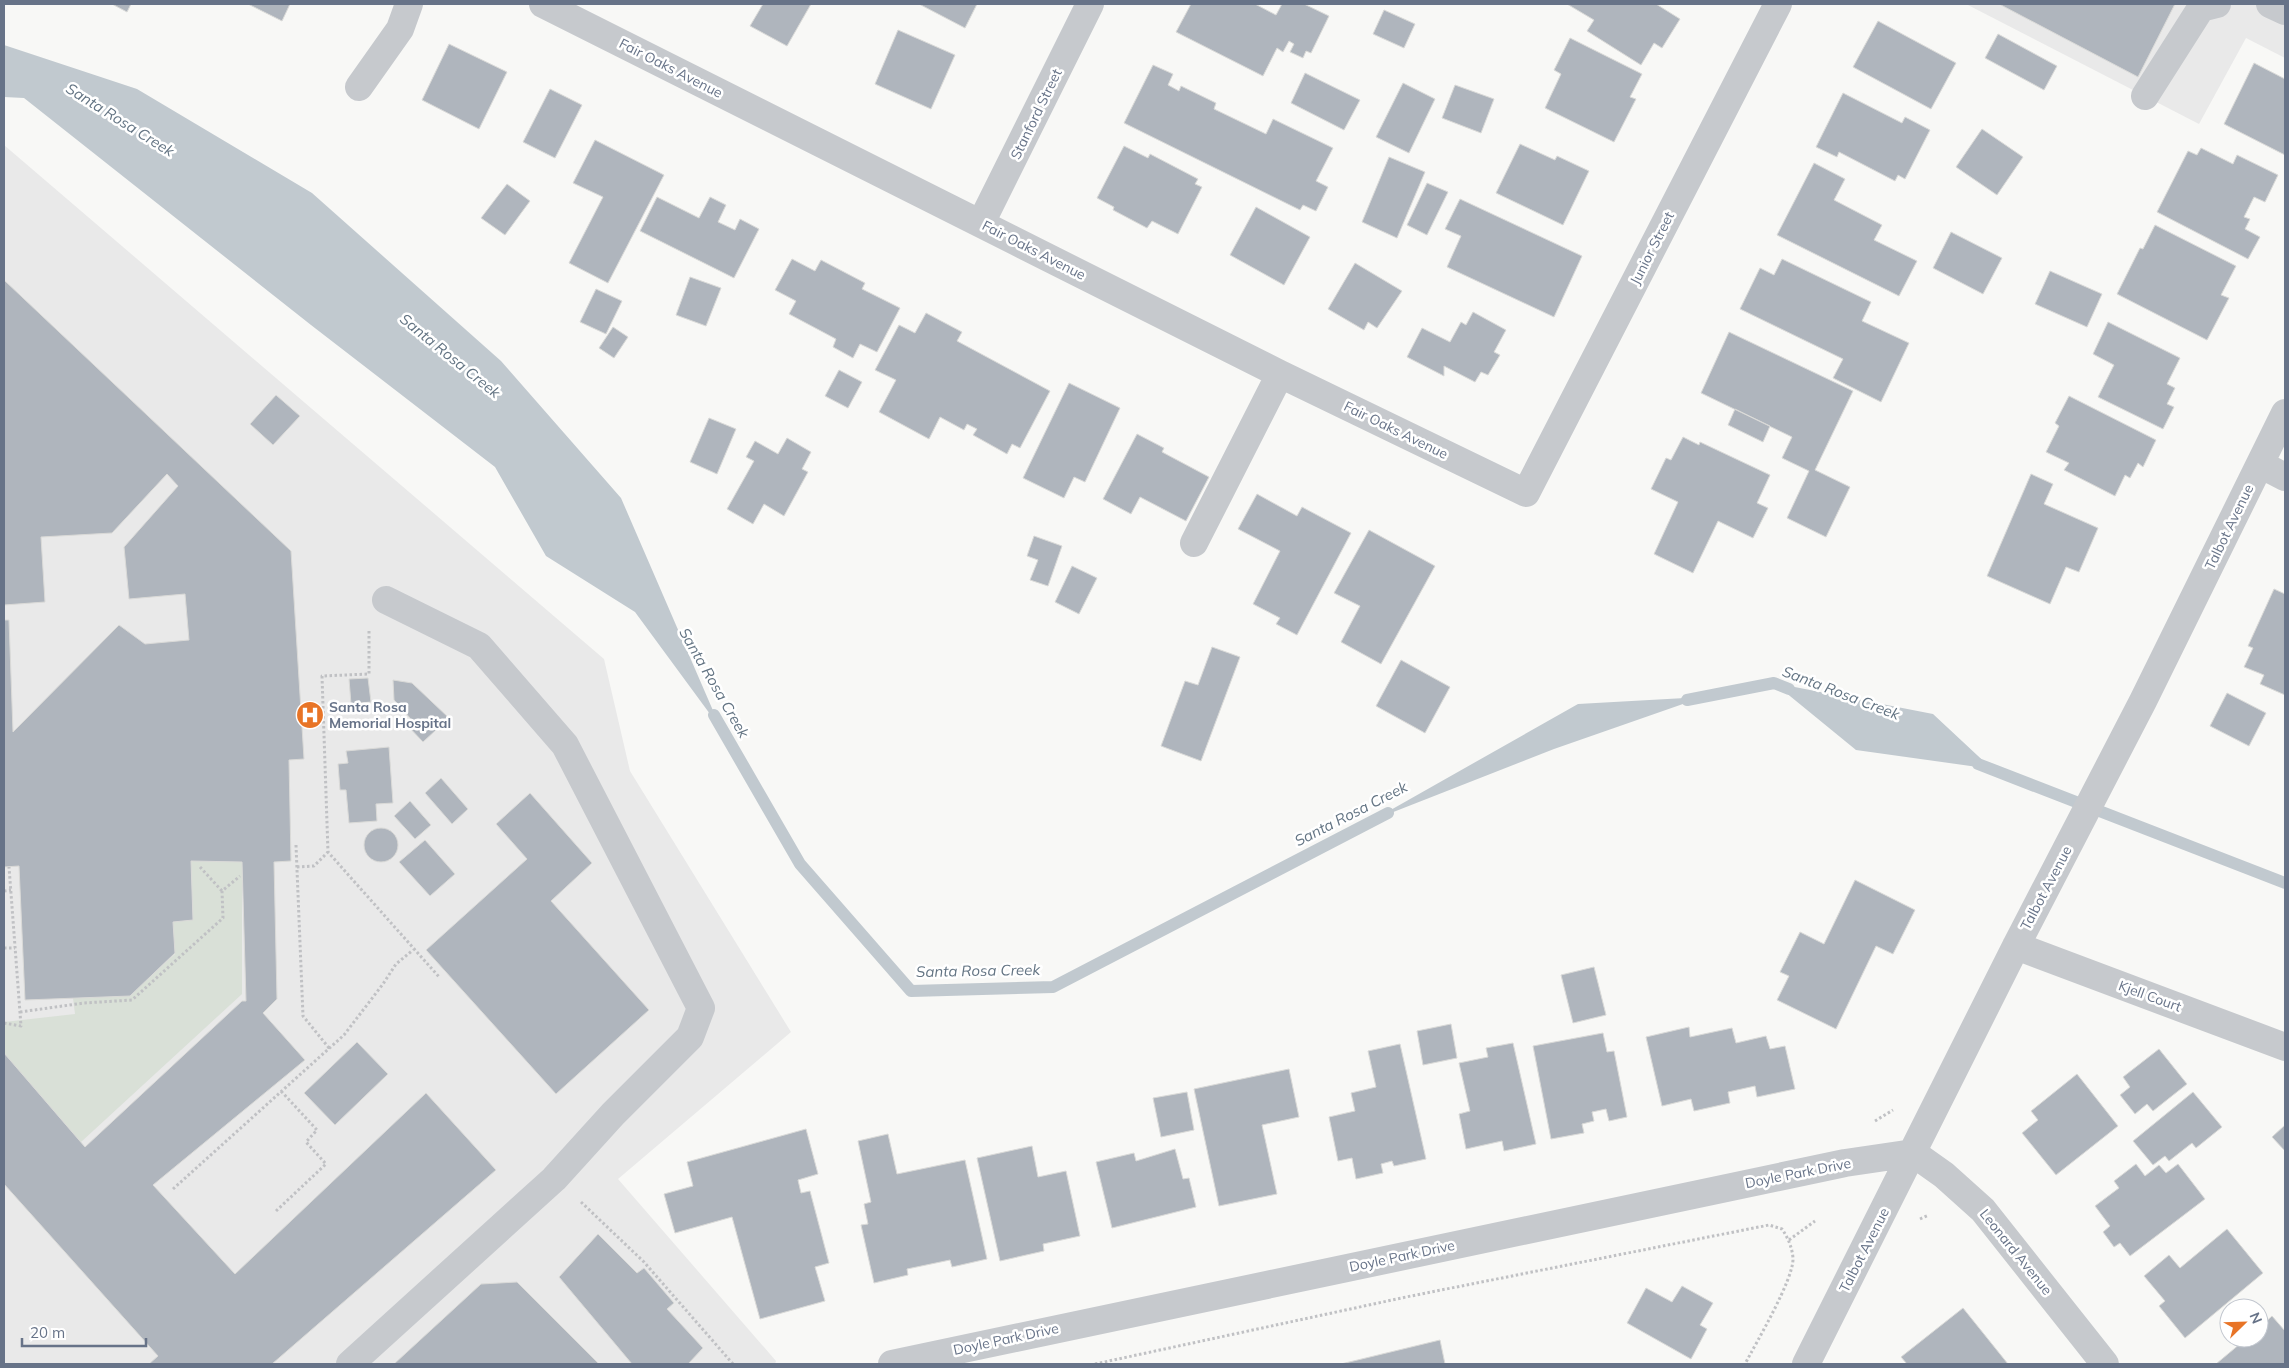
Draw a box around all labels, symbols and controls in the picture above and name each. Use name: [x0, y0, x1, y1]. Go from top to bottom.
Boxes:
street label: Fair Oaks Avenue: [616, 34, 726, 102]
street label: Stanford Street: [1006, 66, 1066, 162]
water label: Santa Rosa Creek: [63, 79, 179, 161]
street label: Junior Street: [1626, 208, 1678, 288]
street label: Fair Oaks Avenue: [979, 216, 1089, 284]
water label: Santa Rosa Creek: [396, 309, 505, 403]
street label: Fair Oaks Avenue: [1341, 397, 1451, 463]
street label: Talbot Avenue: [2201, 481, 2257, 573]
water label: Santa Rosa Creek: [675, 624, 754, 742]
water label: Santa Rosa Creek: [1780, 661, 1904, 724]
place label: Santa Rosa Memorial Hospital: [329, 698, 451, 732]
hospital icon: Santa Rosa Memorial Hospital: [295, 700, 325, 730]
water label: Santa Rosa Creek: [1291, 776, 1411, 850]
street label: Talbot Avenue: [2016, 843, 2076, 933]
water label: Santa Rosa Creek: [916, 960, 1041, 981]
street label: Kjell Court: [2116, 976, 2184, 1016]
street label: Doyle Park Drive: [1744, 1154, 1852, 1192]
street label: Talbot Avenue: [1835, 1205, 1893, 1295]
street label: Leonard Avenue: [1976, 1205, 2056, 1299]
street label: Doyle Park Drive: [1348, 1236, 1456, 1276]
north arrow: [2219, 1298, 2269, 1348]
text: N: [2246, 1310, 2266, 1326]
scale bar: [22, 1316, 146, 1348]
street label: Doyle Park Drive: [952, 1319, 1060, 1359]
text: 20 m: [30, 1323, 65, 1342]

